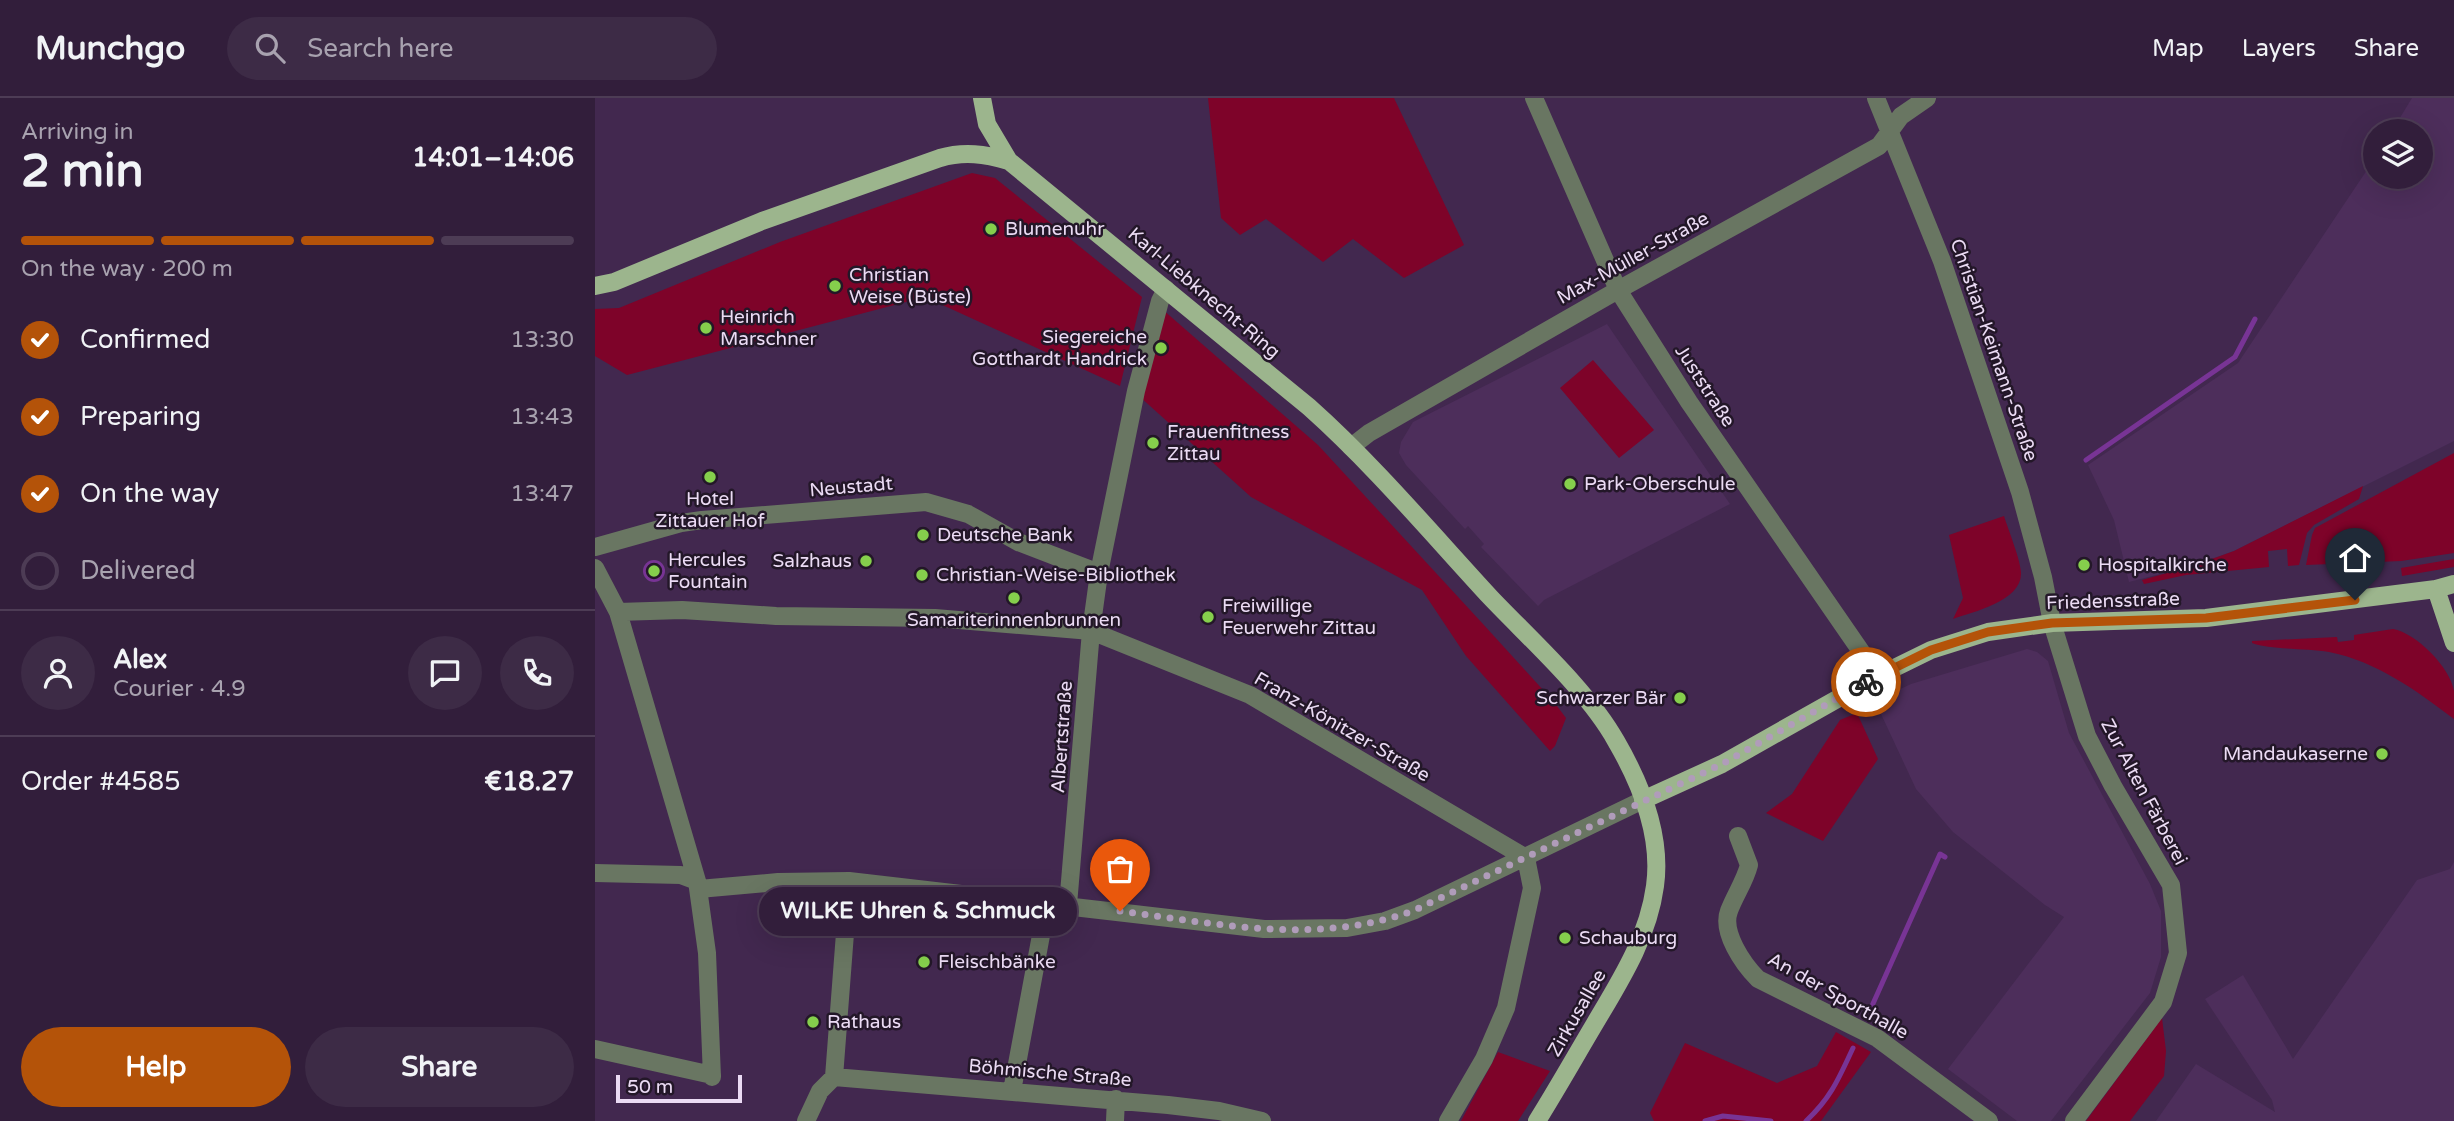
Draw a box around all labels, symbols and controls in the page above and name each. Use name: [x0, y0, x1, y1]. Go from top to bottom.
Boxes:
search box: [227, 17, 717, 80]
text: Munchgo: [35, 29, 185, 68]
icon: search: [251, 29, 289, 67]
text: Search here: [307, 33, 453, 64]
text: Map: [2152, 34, 2204, 63]
text: Layers: [2242, 34, 2316, 63]
text: Share: [2354, 34, 2419, 63]
text: Arriving in: [21, 118, 134, 146]
map controls: [2363, 119, 2433, 189]
button: layers: [2363, 119, 2433, 189]
text: 14:01–14:06: [412, 142, 574, 173]
text: 2 min: [21, 144, 144, 199]
street label: Max-Müller-Straße: [1553, 207, 1713, 309]
place label: Blumenuhr: [1005, 218, 1105, 240]
marker: Blumenuhr: [983, 221, 999, 237]
street label: Karl-Liebknecht-Ring: [1124, 223, 1284, 363]
street label: Christian-Keimann-Straße: [1946, 236, 2042, 464]
text: On the way · 200 m: [21, 255, 233, 283]
place label: Christian Weise (Büste): [849, 264, 971, 308]
marker: Christian Weise (Büste): [827, 278, 843, 294]
place label: Heinrich Marschner: [720, 306, 817, 350]
marker: Heinrich Marschner: [698, 320, 714, 336]
icon: check: [21, 321, 59, 359]
text: Confirmed: [80, 324, 210, 355]
text: 13:30: [510, 326, 574, 354]
place label: Siegereiche Gotthardt Handrick: [972, 326, 1147, 370]
marker: Siegereiche Gotthardt Handrick: [1153, 340, 1169, 356]
street label: Juststraße: [1670, 341, 1740, 431]
icon: check: [21, 398, 59, 436]
text: Preparing: [80, 401, 201, 432]
text: 13:43: [510, 403, 574, 431]
place label: Frauenfitness Zittau: [1167, 421, 1290, 465]
marker: Frauenfitness Zittau: [1145, 435, 1161, 451]
marker: Hotel Zittauer Hof: [702, 469, 718, 485]
street label: Neustadt: [808, 472, 894, 502]
place label: Park-Oberschule: [1584, 473, 1735, 495]
icon: check: [21, 475, 59, 513]
marker: Park-Oberschule: [1562, 476, 1578, 492]
text: On the way: [80, 478, 220, 509]
text: 13:47: [510, 480, 574, 508]
place label: Hotel Zittauer Hof: [655, 488, 765, 532]
place label: Deutsche Bank: [937, 524, 1073, 546]
marker: Deutsche Bank: [915, 527, 931, 543]
pin: [2325, 528, 2385, 600]
icon: home: [2336, 539, 2374, 577]
place label: Hercules Fountain: [668, 549, 748, 593]
place label: Salzhaus: [773, 550, 852, 572]
marker: Salzhaus: [858, 553, 874, 569]
place label: Hospitalkirche: [2098, 554, 2227, 576]
text: Delivered: [80, 555, 196, 586]
marker: Hospitalkirche: [2076, 557, 2092, 573]
marker: Hercules Fountain: [646, 563, 662, 579]
place label: Christian-Weise-Bibliothek: [936, 564, 1176, 586]
marker: Christian-Weise-Bibliothek: [914, 567, 930, 583]
street label: Friedensstraße: [2046, 588, 2180, 614]
marker: Samariterinnenbrunnen: [1006, 590, 1022, 606]
place label: Freiwillige Feuerwehr Zittau: [1222, 595, 1376, 639]
place label: Samariterinnenbrunnen: [907, 609, 1121, 631]
marker: Freiwillige Feuerwehr Zittau: [1200, 609, 1216, 625]
button: person: [21, 636, 95, 710]
button: chat: [408, 636, 482, 710]
button: phone: [500, 636, 574, 710]
text: Alex: [113, 644, 167, 675]
courier: [1831, 647, 1901, 717]
icon: bike: [1847, 663, 1885, 701]
street label: Franz-Könitzer-Straße: [1250, 668, 1434, 786]
text: Courier · 4.9: [113, 675, 246, 703]
street label: Albertstraße: [1047, 680, 1077, 794]
place label: Schwarzer Bär: [1536, 687, 1667, 709]
marker: Schwarzer Bär: [1672, 690, 1688, 706]
street label: Zur Alten Färberei: [2096, 715, 2192, 869]
place label: Mandaukaserne: [2223, 743, 2368, 765]
marker: Mandaukaserne: [2374, 746, 2390, 762]
text: Order #4585: [21, 766, 181, 797]
text: €18.27: [484, 766, 574, 797]
pin: [1090, 839, 1150, 911]
icon: bag: [1101, 850, 1139, 888]
callout: WILKE Uhren & Schmuck: [759, 886, 1078, 936]
text: WILKE Uhren & Schmuck: [781, 897, 1055, 925]
place label: Schauburg: [1579, 927, 1677, 949]
marker: Schauburg: [1557, 930, 1573, 946]
street label: An der Sporthalle: [1764, 948, 1912, 1044]
place label: Fleischbänke: [938, 951, 1056, 973]
marker: Fleischbänke: [916, 954, 932, 970]
street label: Zirkusallee: [1543, 966, 1611, 1060]
place label: Rathaus: [827, 1011, 901, 1033]
marker: Rathaus: [805, 1014, 821, 1030]
button: Help: [21, 1027, 291, 1107]
button: Share: [305, 1027, 574, 1107]
street label: Böhmische Straße: [968, 1055, 1132, 1091]
scale bar: [616, 1072, 742, 1104]
text: 50 m: [627, 1076, 673, 1098]

